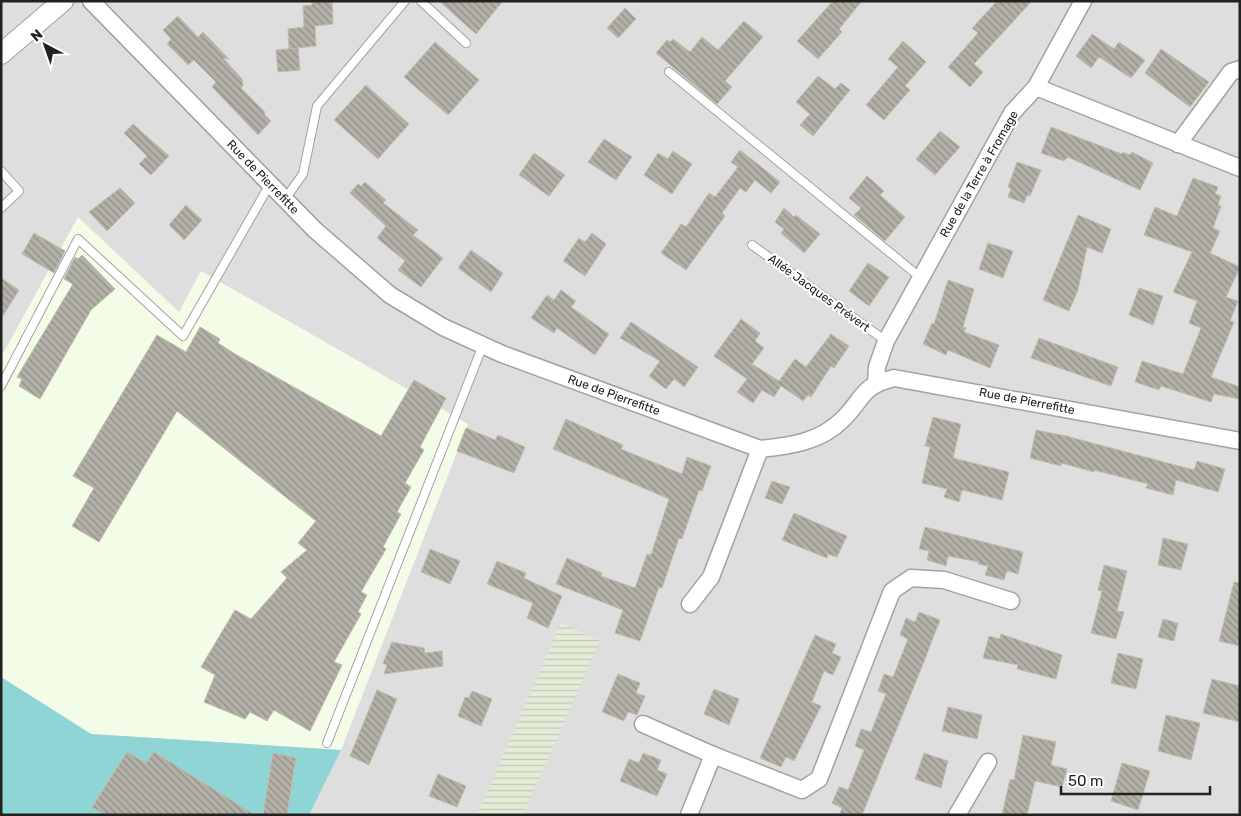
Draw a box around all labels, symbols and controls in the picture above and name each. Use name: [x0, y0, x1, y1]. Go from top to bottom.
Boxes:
north arrow: [20, 20, 70, 70]
text: N: [27, 26, 46, 45]
street label: Rue de la Terre à Fromage: [937, 108, 1021, 240]
street label: Rue de Pierrefitte: [224, 137, 302, 217]
street label: Allée Jacques Prévert: [765, 251, 873, 335]
street label: Rue de Pierrefitte: [566, 372, 662, 418]
street label: Rue de Pierrefitte: [978, 385, 1076, 417]
scale bar: [1061, 764, 1210, 796]
text: 50 m: [1068, 772, 1103, 790]

